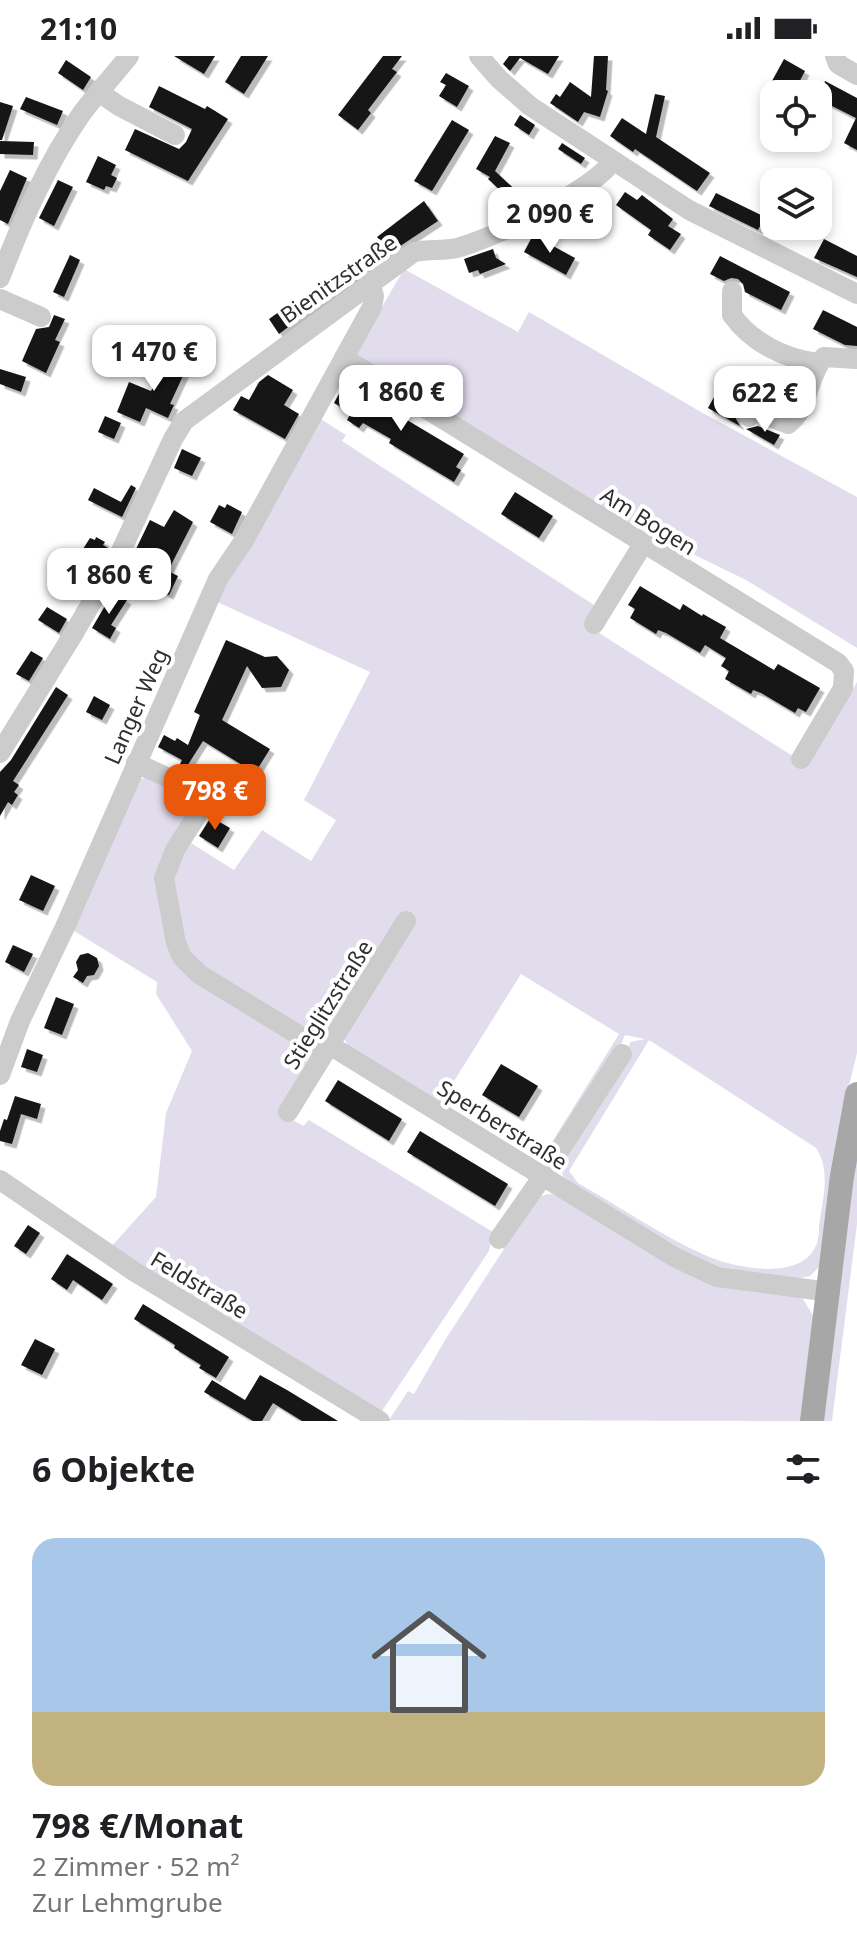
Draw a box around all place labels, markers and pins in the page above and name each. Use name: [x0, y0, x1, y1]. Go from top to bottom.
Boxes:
pin: 2 090 €: [476, 187, 624, 255]
pin: 1 470 €: [80, 325, 228, 393]
pin: 1 860 €: [327, 365, 475, 433]
pin: 622 €: [709, 366, 821, 434]
pin: 1 860 €: [35, 548, 183, 616]
pin: 798 €: [159, 764, 271, 832]

